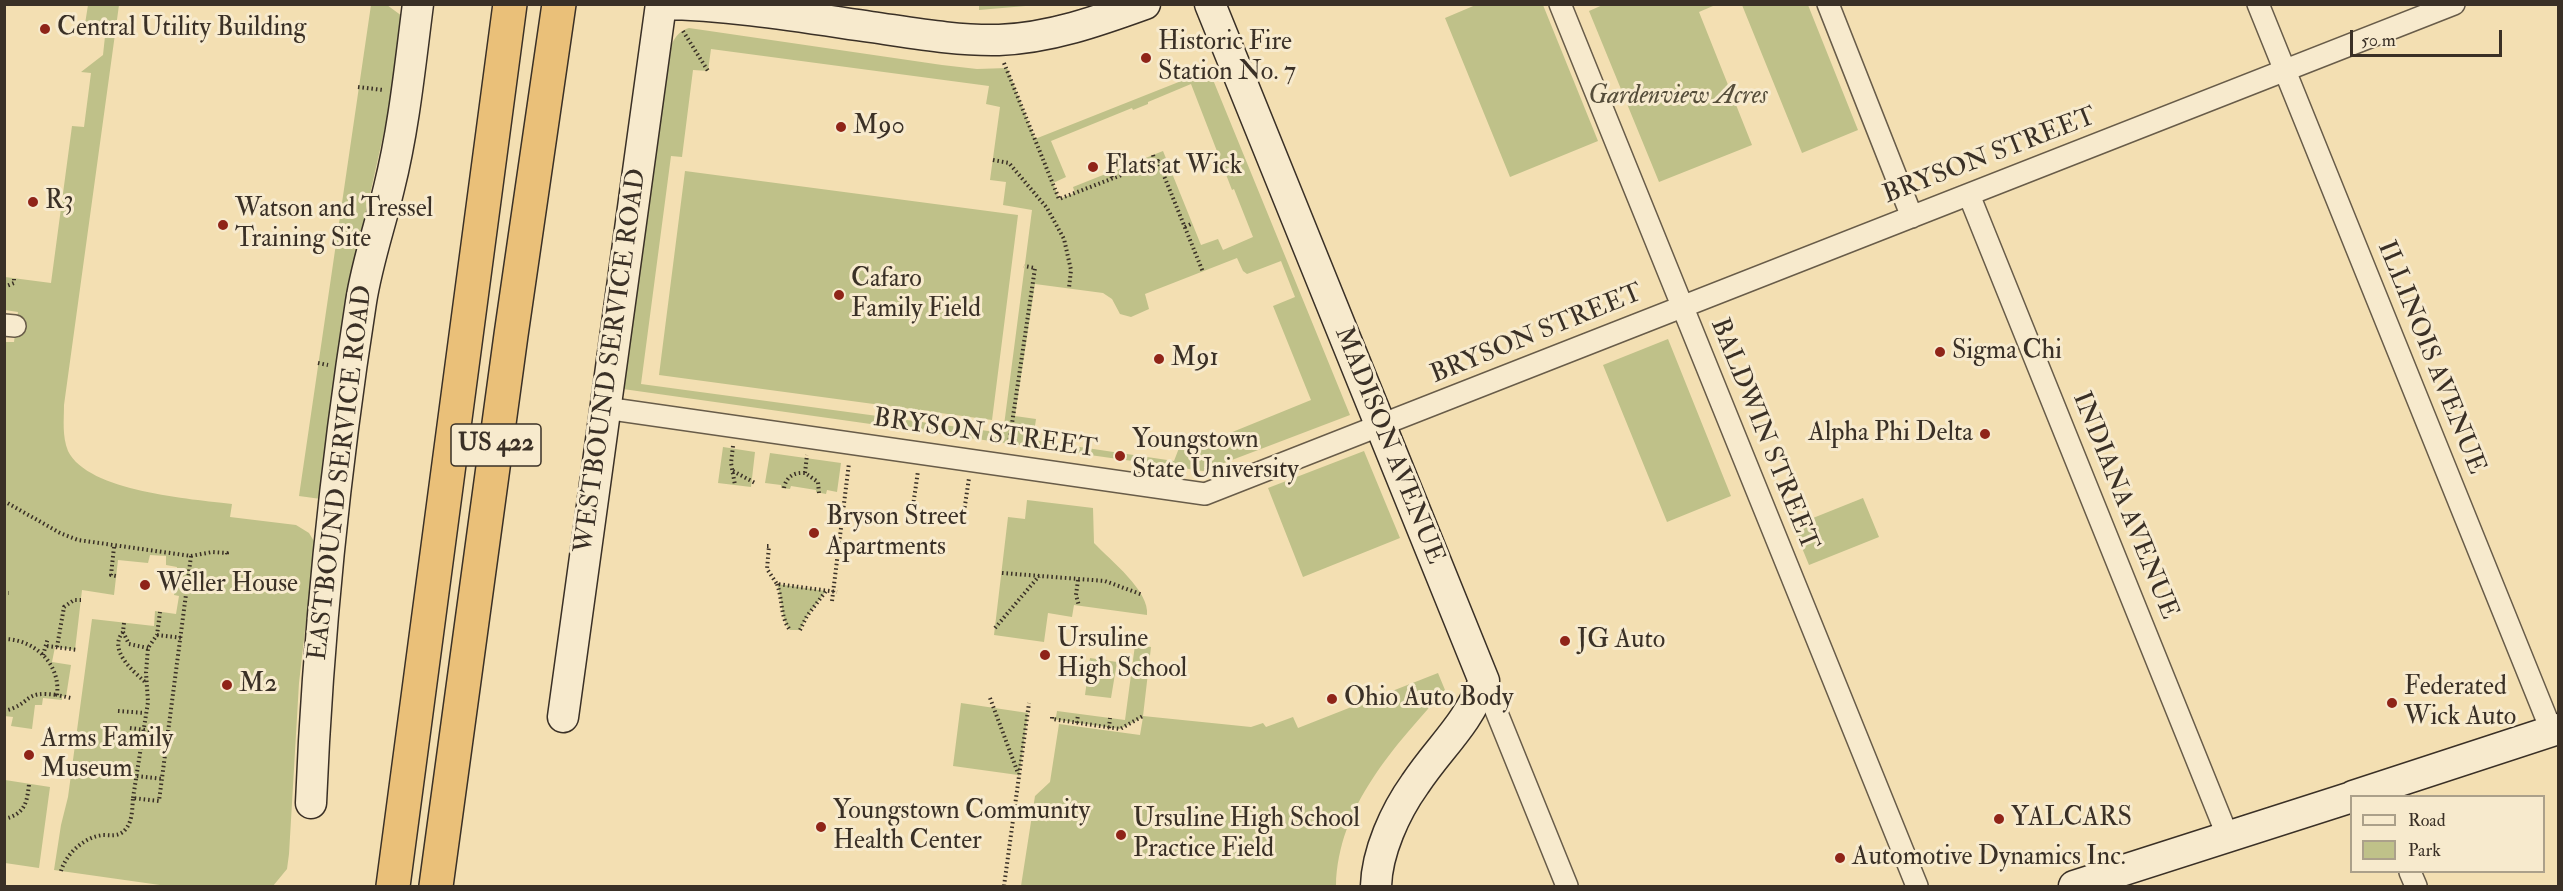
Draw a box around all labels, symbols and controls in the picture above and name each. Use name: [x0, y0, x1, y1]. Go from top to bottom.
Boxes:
place label: Central Utility Building: [57, 13, 306, 45]
scale bar: [2353, 18, 2504, 56]
marker: Central Utility Building: [38, 22, 52, 36]
place label: Historic Fire Station No. 7: [1158, 27, 1296, 88]
text: 50 m: [2361, 29, 2396, 52]
marker: Historic Fire Station No. 7: [1139, 51, 1153, 65]
park label: Gardenview Acres: [1588, 81, 1768, 113]
street label: BRYSON STREET: [1879, 102, 2101, 212]
place label: M90: [853, 111, 905, 143]
marker: M90: [834, 120, 848, 134]
place label: Flats at Wick: [1105, 151, 1242, 183]
marker: Flats at Wick: [1086, 160, 1100, 174]
street label: WESTBOUND SERVICE ROAD: [570, 167, 654, 555]
place label: R3: [45, 186, 74, 218]
place label: Watson and Tressel Training Site: [235, 194, 433, 255]
marker: R3: [26, 195, 40, 209]
marker: Watson and Tressel Training Site: [216, 218, 230, 232]
street label: ILLINOIS AVENUE: [2369, 237, 2491, 479]
place label: Cafaro Family Field: [851, 264, 981, 326]
street label: BRYSON STREET: [1427, 278, 1647, 392]
street label: EASTBOUND SERVICE ROAD: [303, 284, 381, 662]
marker: Cafaro Family Field: [832, 288, 846, 302]
street label: BALDWIN STREET: [1702, 314, 1824, 556]
street label: MADISON AVENUE: [1326, 323, 1450, 569]
place label: Sigma Chi: [1952, 336, 2062, 368]
place label: M91: [1171, 343, 1219, 375]
marker: Sigma Chi: [1933, 345, 1947, 359]
marker: M91: [1152, 352, 1166, 366]
street label: INDIANA AVENUE: [2064, 388, 2184, 624]
street label: BRYSON STREET: [871, 404, 1099, 466]
place label: Alpha Phi Delta: [1808, 418, 1973, 450]
road number: US 422: [451, 424, 541, 466]
place label: Youngstown State University: [1132, 425, 1299, 486]
marker: Alpha Phi Delta: [1978, 427, 1992, 441]
marker: Youngstown State University: [1113, 449, 1127, 463]
place label: Bryson Street Apartments: [826, 502, 967, 564]
marker: Bryson Street Apartments: [807, 526, 821, 540]
place label: Weller House: [157, 569, 298, 601]
marker: Weller House: [138, 578, 152, 592]
place label: Ursuline High School: [1057, 624, 1187, 686]
place label: JG Auto: [1577, 625, 1665, 657]
marker: JG Auto: [1558, 634, 1572, 648]
marker: Ursuline High School: [1038, 648, 1052, 662]
place label: M2: [239, 669, 277, 701]
place label: Federated Wick Auto: [2404, 672, 2516, 734]
marker: M2: [220, 678, 234, 692]
place label: Ohio Auto Body: [1344, 683, 1513, 715]
marker: Ohio Auto Body: [1325, 692, 1339, 706]
marker: Federated Wick Auto: [2385, 696, 2399, 710]
place label: Arms Family Museum: [41, 724, 173, 786]
marker: Arms Family Museum: [22, 748, 36, 762]
legend: [2350, 795, 2545, 873]
place label: Youngstown Community Health Center: [833, 796, 1090, 858]
place label: YALCARS: [2011, 803, 2132, 835]
place label: Ursuline High School Practice Field: [1133, 804, 1360, 866]
text: Road: [2408, 809, 2446, 832]
marker: YALCARS: [1992, 812, 2006, 826]
marker: Youngstown Community Health Center: [814, 820, 828, 834]
marker: Ursuline High School Practice Field: [1114, 828, 1128, 842]
text: Park: [2408, 839, 2441, 862]
place label: Automotive Dynamics Inc.: [1852, 842, 2126, 874]
marker: Automotive Dynamics Inc.: [1833, 851, 1847, 865]

